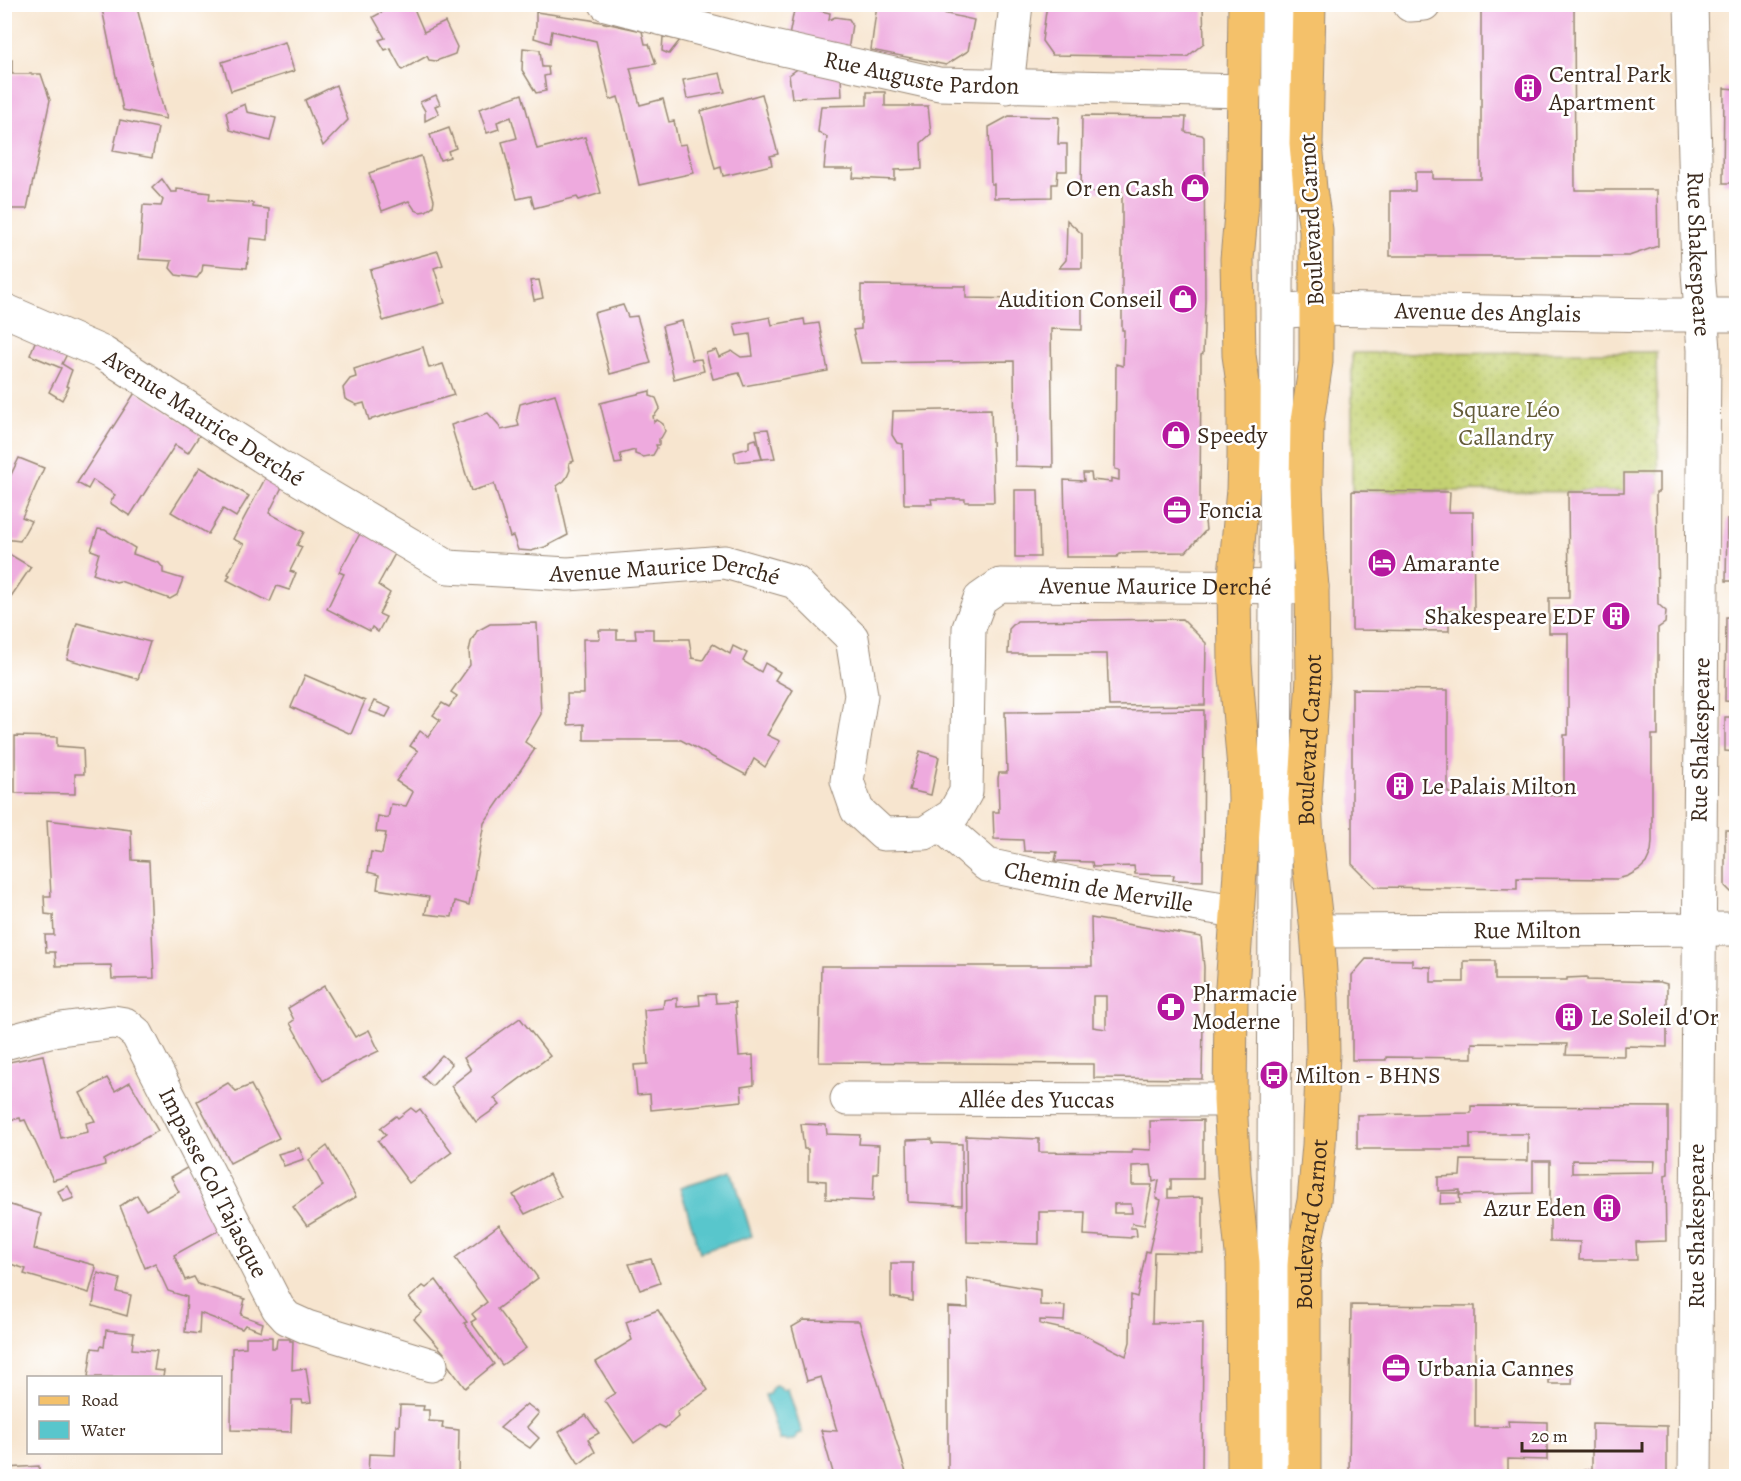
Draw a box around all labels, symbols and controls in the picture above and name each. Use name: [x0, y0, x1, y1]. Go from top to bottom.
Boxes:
street label: Rue Auguste Pardon: [821, 43, 1020, 102]
place label: Central Park Apartment: [1548, 58, 1671, 118]
building icon: Central Park Apartment: [1512, 72, 1544, 104]
street label: Boulevard Carnot: [1291, 133, 1331, 307]
street label: Rue Shakespeare: [1679, 171, 1719, 338]
place label: Or en Cash: [1066, 172, 1174, 204]
shop icon: Or en Cash: [1179, 172, 1211, 204]
place label: Audition Conseil: [998, 283, 1162, 315]
shop icon: Audition Conseil: [1167, 283, 1199, 315]
street label: Avenue des Anglais: [1393, 294, 1581, 330]
street label: Avenue Maurice Derché: [97, 341, 310, 494]
park label: Square Léo Callandry: [1452, 393, 1560, 453]
shop icon: Speedy: [1160, 419, 1192, 451]
place label: Speedy: [1197, 419, 1268, 451]
office icon: Foncia: [1161, 494, 1193, 526]
place label: Foncia: [1198, 494, 1263, 526]
street label: Avenue Maurice Derché: [548, 546, 784, 593]
hotel icon: Amarante: [1366, 547, 1398, 579]
place label: Amarante: [1402, 547, 1500, 579]
street label: Avenue Maurice Derché: [1038, 569, 1272, 603]
place label: Shakespeare EDF: [1424, 600, 1595, 632]
building icon: Shakespeare EDF: [1600, 600, 1632, 632]
street label: Boulevard Carnot: [1289, 654, 1329, 827]
street label: Rue Shakespeare: [1683, 657, 1717, 823]
building icon: Le Palais Milton: [1384, 770, 1416, 802]
place label: Le Palais Milton: [1421, 770, 1577, 802]
street label: Chemin de Merville: [1001, 853, 1195, 920]
street label: Rue Milton: [1473, 914, 1581, 946]
place label: Pharmacie Moderne: [1192, 977, 1297, 1037]
pharmacy icon: Pharmacie Moderne: [1155, 991, 1187, 1023]
building icon: Le Soleil d'Or: [1553, 1001, 1585, 1033]
place label: Le Soleil d'Or: [1590, 1001, 1719, 1033]
bus stop icon: Milton - BHNS: [1258, 1059, 1290, 1091]
place label: Milton - BHNS: [1295, 1059, 1441, 1091]
street label: Impasse Col Tajasque: [151, 1082, 276, 1283]
street label: Allée des Yuccas: [958, 1083, 1115, 1116]
street label: Boulevard Carnot: [1288, 1138, 1335, 1310]
street label: Rue Shakespeare: [1680, 1143, 1712, 1309]
place label: Azur Eden: [1483, 1192, 1586, 1224]
building icon: Azur Eden: [1591, 1192, 1623, 1224]
office icon: Urbania Cannes: [1380, 1352, 1412, 1384]
place label: Urbania Cannes: [1417, 1352, 1574, 1384]
legend: [27, 1376, 222, 1454]
text: Road: [81, 1388, 119, 1412]
scale bar: [1522, 1415, 1642, 1453]
text: Water: [80, 1418, 126, 1442]
text: 20 m: [1531, 1424, 1568, 1448]

